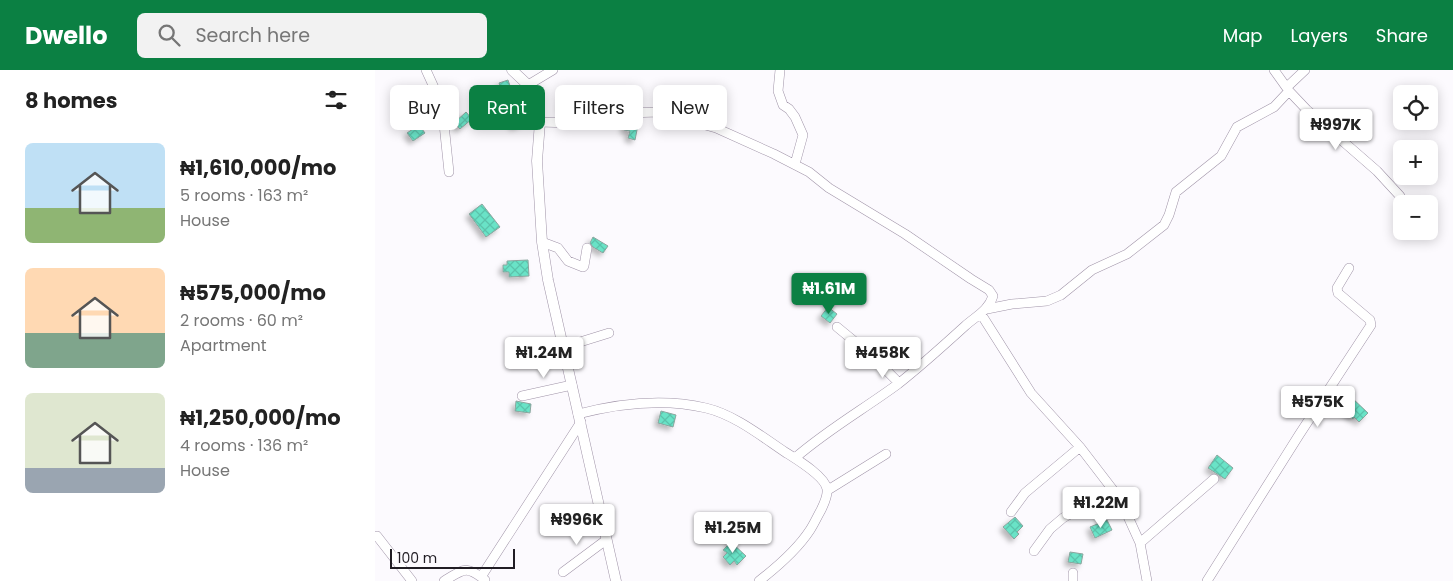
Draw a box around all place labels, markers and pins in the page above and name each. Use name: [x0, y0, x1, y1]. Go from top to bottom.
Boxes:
pin: ₦997K: [1301, 108, 1371, 151]
pin: ₦1.61M: [788, 272, 870, 315]
pin: ₦1.24M: [503, 336, 585, 379]
pin: ₦458K: [848, 336, 918, 379]
pin: ₦575K: [1283, 386, 1353, 428]
pin: ₦1.22M: [1060, 486, 1142, 529]
pin: ₦996K: [542, 504, 612, 546]
pin: ₦1.25M: [692, 512, 774, 554]

